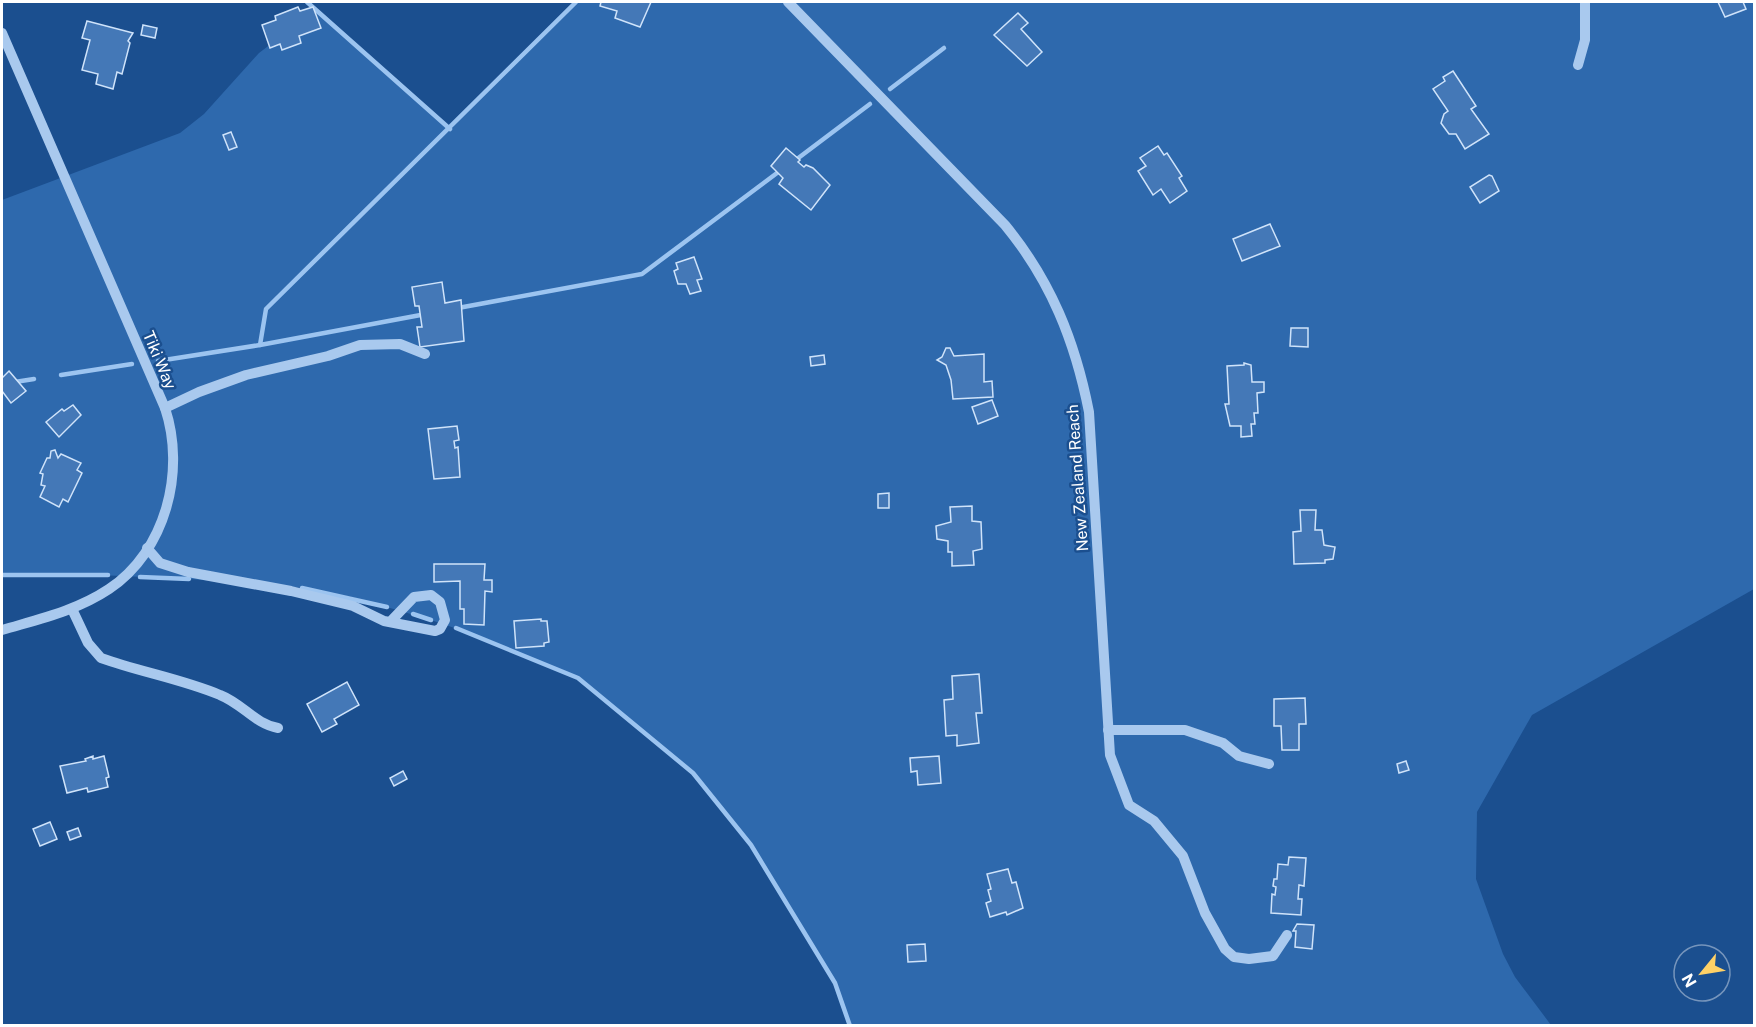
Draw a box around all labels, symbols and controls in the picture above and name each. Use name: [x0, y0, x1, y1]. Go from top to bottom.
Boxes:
street label: Tiki Way: [139, 328, 181, 393]
street label: New Zealand Reach: [1063, 404, 1092, 552]
north arrow: [1672, 943, 1732, 1003]
text: N: [1678, 970, 1701, 990]

